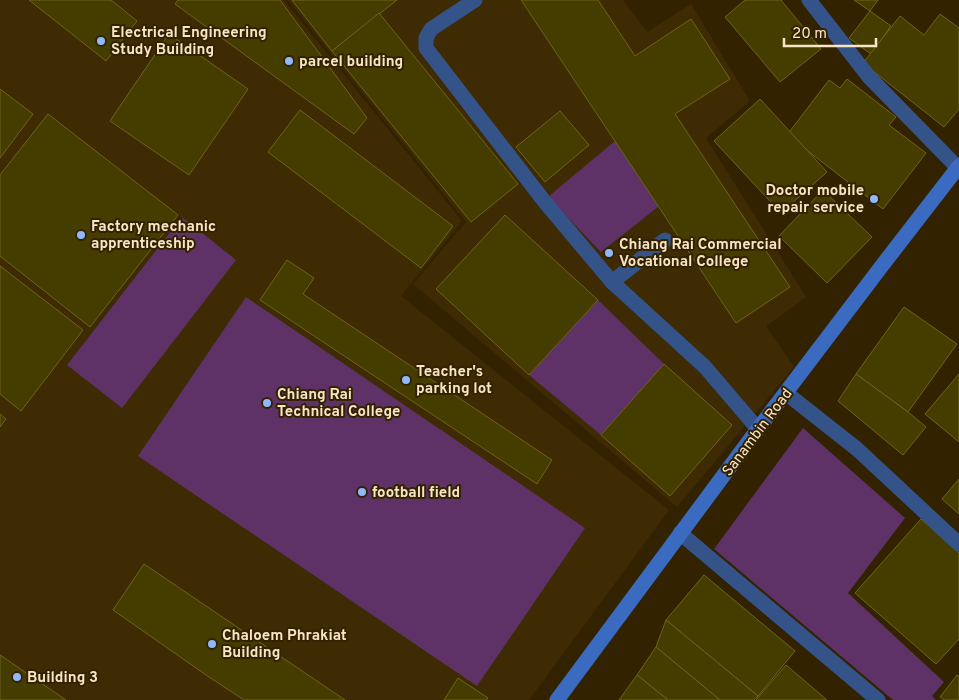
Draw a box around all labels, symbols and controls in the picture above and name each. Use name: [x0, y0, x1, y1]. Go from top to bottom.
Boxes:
scale bar: [784, 15, 876, 47]
place label: Electrical Engineering Study Building: [111, 24, 267, 60]
text: 20 m: [792, 25, 827, 44]
marker: Electrical Engineering Study Building: [95, 35, 107, 47]
place label: parcel building: [299, 53, 403, 72]
marker: parcel building: [283, 55, 295, 67]
place label: Doctor mobile repair service: [765, 182, 864, 218]
marker: Doctor mobile repair service: [868, 193, 880, 205]
place label: Factory mechanic apprenticeship: [91, 218, 216, 254]
marker: Factory mechanic apprenticeship: [75, 229, 87, 241]
place label: Chiang Rai Commercial Vocational College: [619, 236, 782, 272]
marker: Chiang Rai Commercial Vocational College: [603, 247, 615, 259]
place label: Teacher's parking lot: [416, 363, 492, 399]
marker: Teacher's parking lot: [400, 374, 412, 386]
street label: Sanambin Road: [719, 385, 797, 481]
place label: Chiang Rai Technical College: [277, 386, 400, 422]
marker: Chiang Rai Technical College: [261, 397, 273, 409]
place label: football field: [372, 484, 460, 503]
marker: football field: [356, 486, 368, 498]
place label: Chaloem Phrakiat Building: [222, 627, 347, 663]
marker: Chaloem Phrakiat Building: [206, 638, 218, 650]
place label: Building 3: [27, 669, 98, 688]
marker: Building 3: [11, 671, 23, 683]

